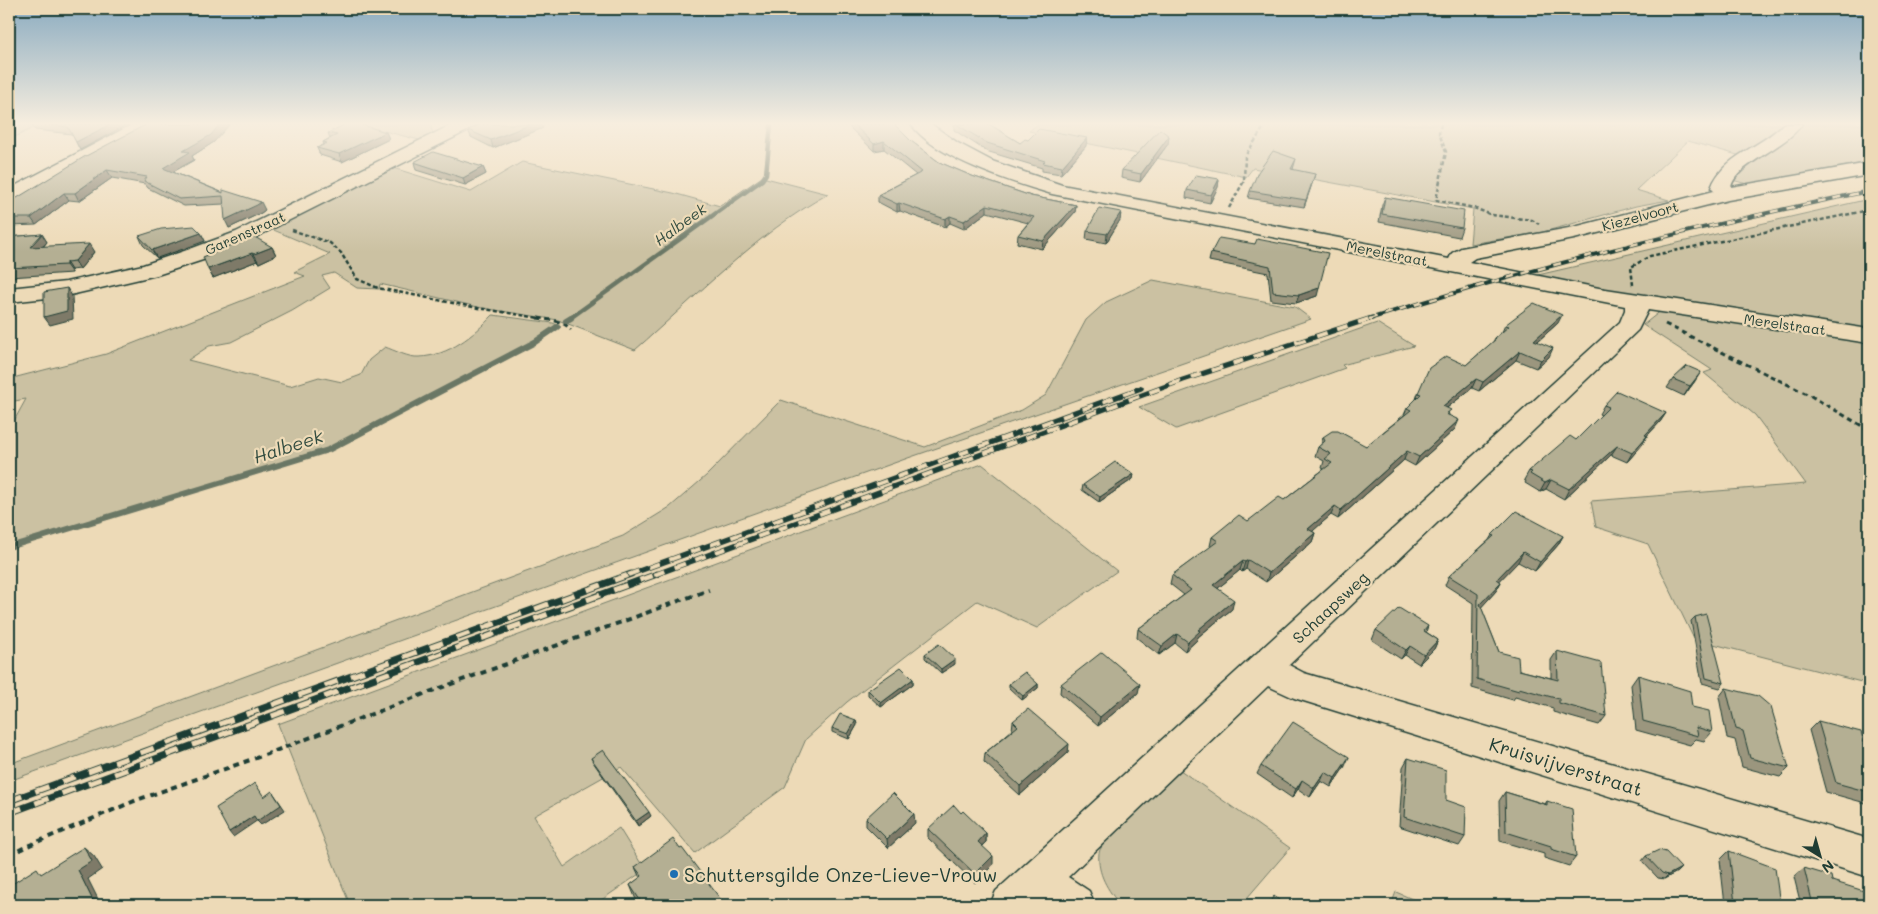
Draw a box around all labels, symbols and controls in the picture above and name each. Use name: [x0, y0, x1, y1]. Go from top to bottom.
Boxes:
street label: Kiezelvoort: [1600, 197, 1680, 235]
water label: Halbeek: [650, 198, 711, 250]
street label: Garenstraat: [202, 207, 288, 259]
street label: Merelstraat: [1345, 236, 1429, 270]
street label: Merelstraat: [1743, 309, 1827, 339]
water label: Halbeek: [250, 423, 326, 469]
street label: Schaapsweg: [1288, 566, 1372, 648]
street label: Kruisvijverstraat: [1486, 731, 1646, 801]
north arrow: [1796, 832, 1846, 882]
text: N: [1818, 856, 1838, 878]
place label: Schuttersgilde Onze-Lieve-Vrouw: [684, 862, 997, 887]
marker: Schuttersgilde Onze-Lieve-Vrouw: [668, 868, 680, 880]

